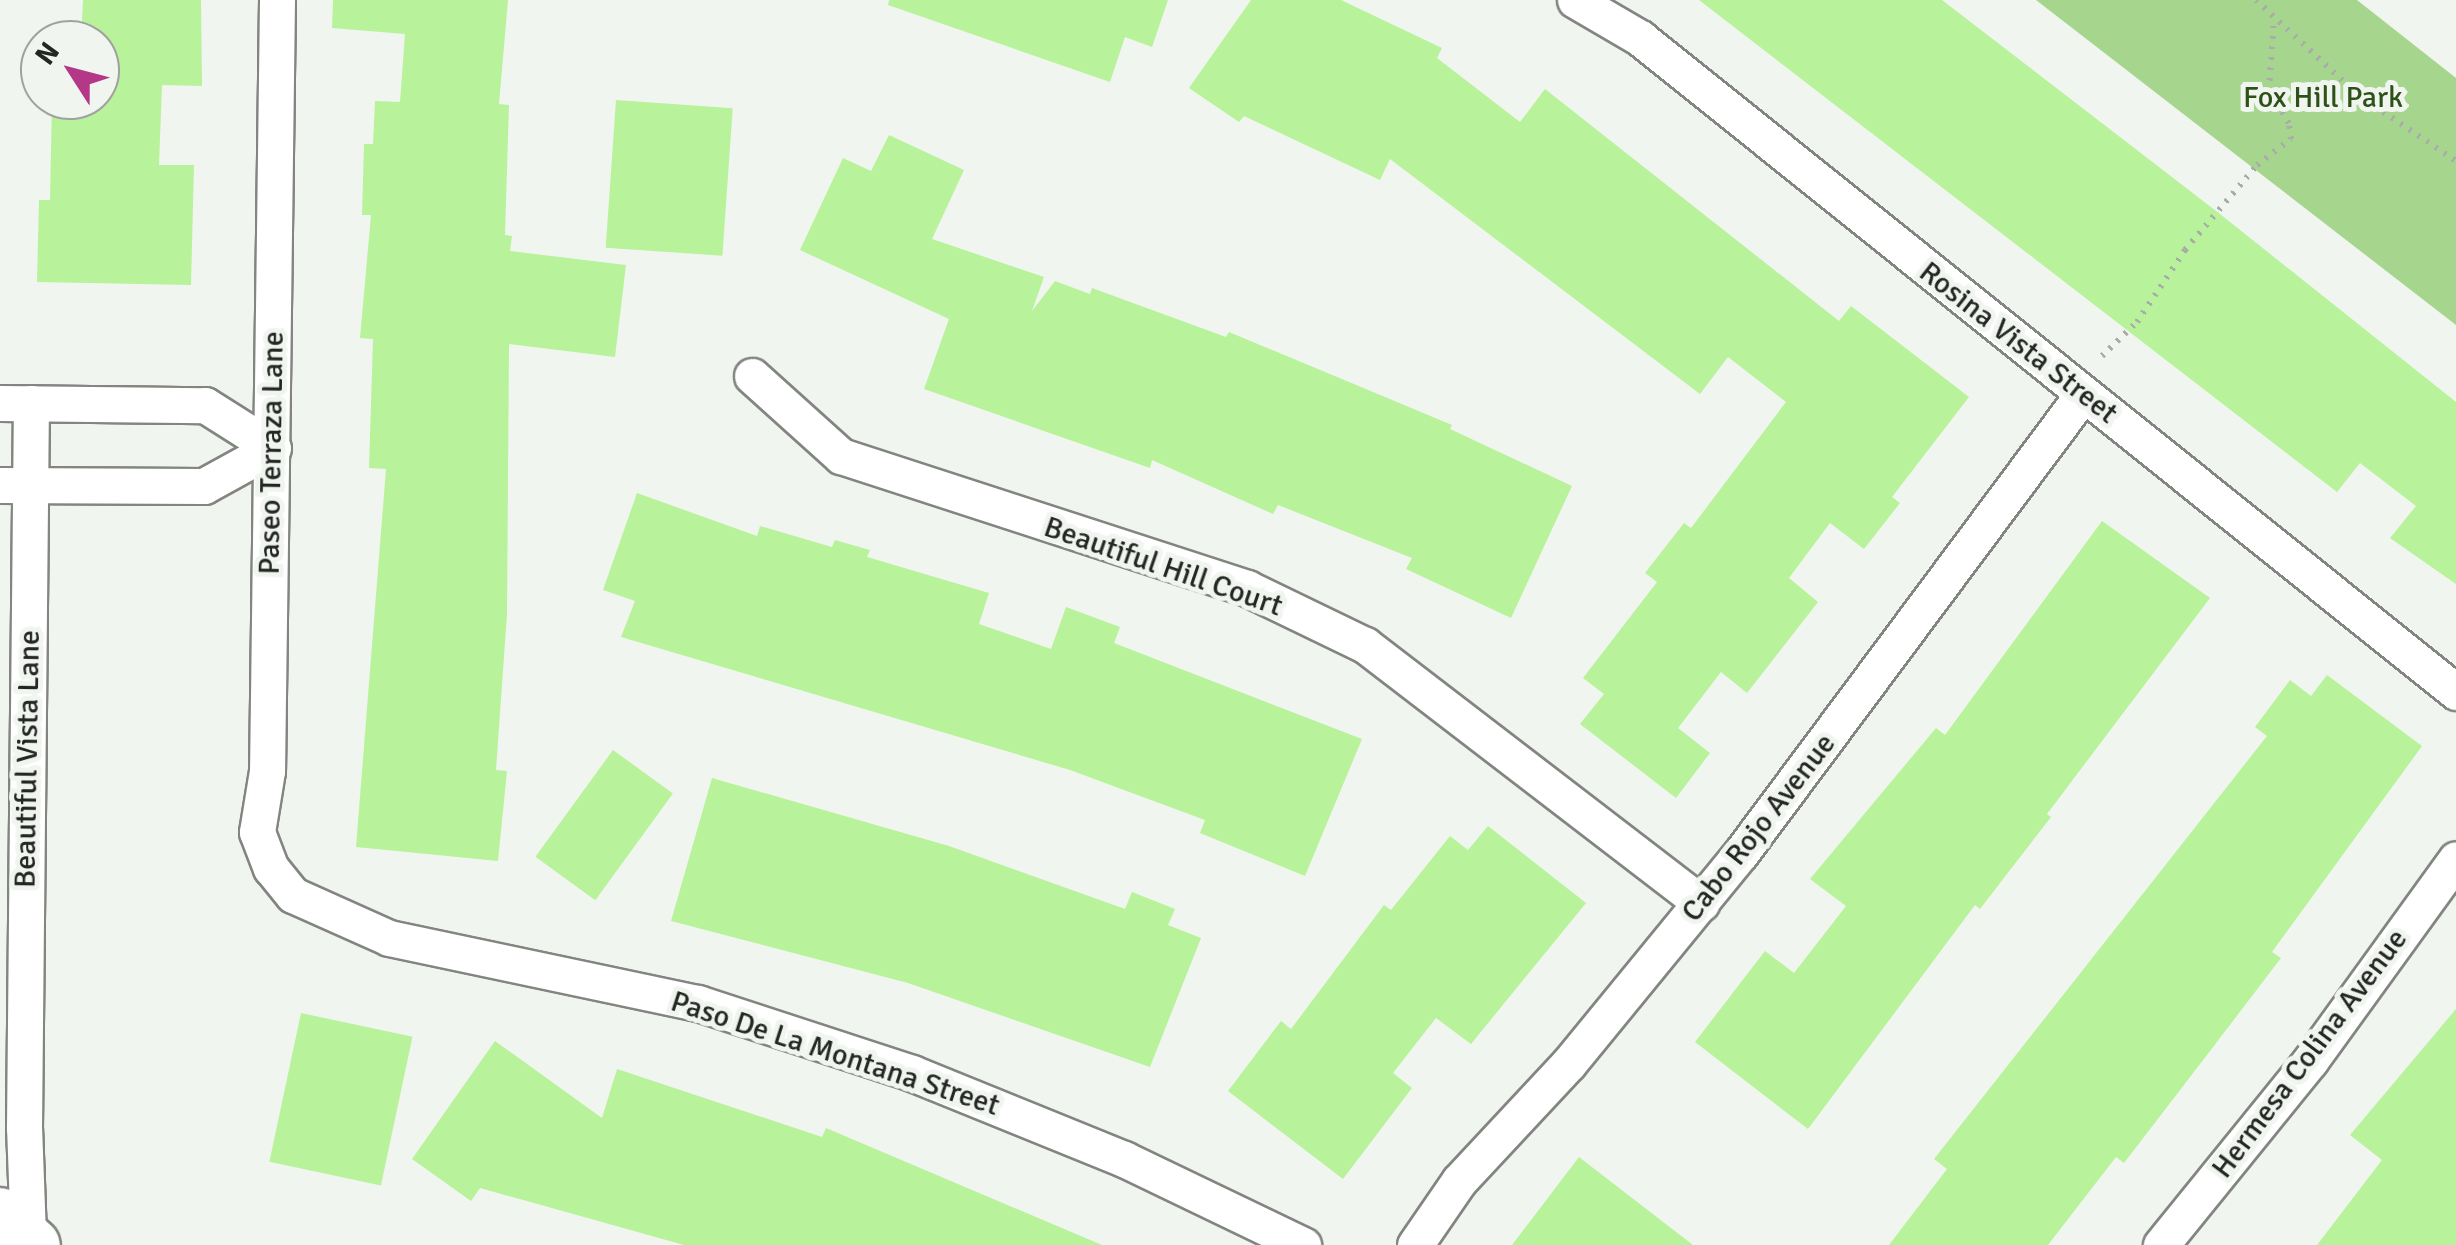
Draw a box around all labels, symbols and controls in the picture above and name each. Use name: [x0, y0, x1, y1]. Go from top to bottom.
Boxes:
north arrow: [20, 20, 120, 120]
text: N: [28, 36, 67, 71]
park label: Fox Hill Park: [2243, 80, 2403, 116]
street label: Rosina Vista Street: [1912, 254, 2124, 432]
street label: Paseo Terraza Lane: [252, 331, 292, 575]
street label: Beautiful Hill Court: [1039, 509, 1287, 625]
street label: Beautiful Vista Lane: [8, 630, 48, 888]
street label: Cabo Rojo Avenue: [1674, 727, 1844, 929]
street label: Hermesa Colina Avenue: [2205, 922, 2415, 1186]
street label: Paso De La Montana Street: [666, 984, 1004, 1124]

